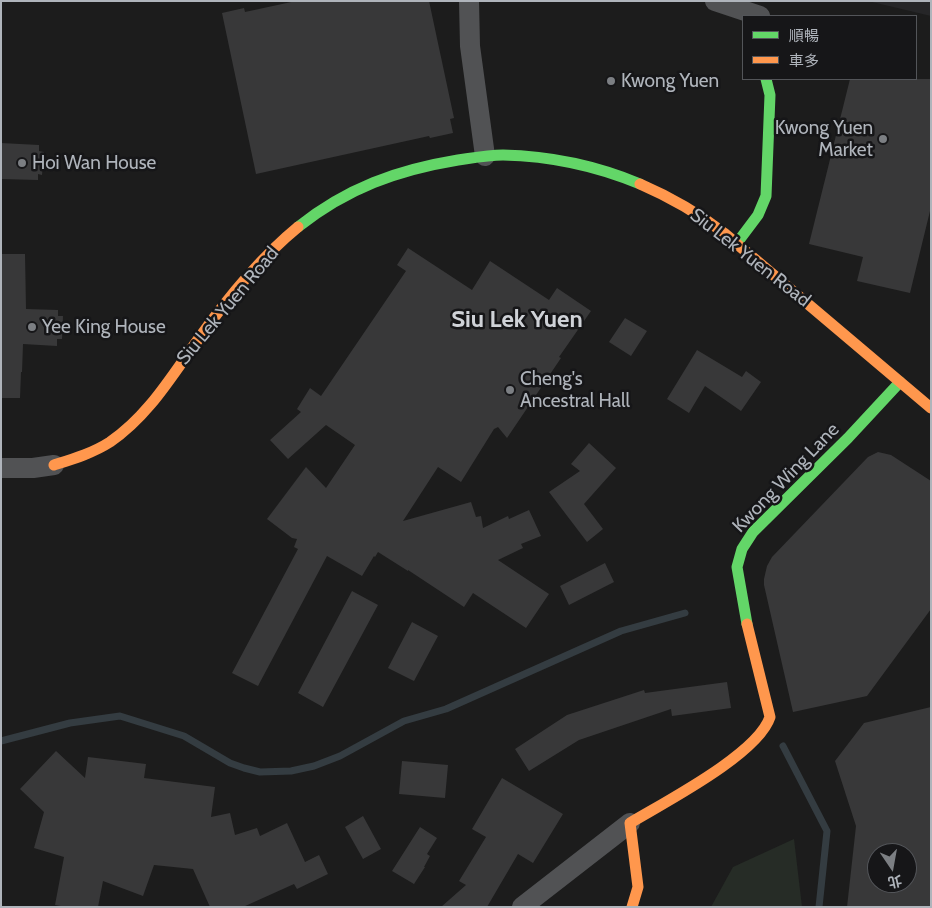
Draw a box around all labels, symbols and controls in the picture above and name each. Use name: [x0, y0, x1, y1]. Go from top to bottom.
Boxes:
legend: [742, 15, 917, 80]
text: 順暢: [789, 27, 819, 45]
text: 車多: [789, 52, 819, 70]
place label: Kwong Yuen: [621, 70, 719, 92]
marker: Kwong Yuen: [605, 75, 617, 87]
place label: Kwong Yuen Market: [775, 117, 873, 161]
marker: Kwong Yuen Market: [877, 133, 889, 145]
place label: Hoi Wan House: [32, 152, 156, 174]
marker: Hoi Wan House: [16, 157, 28, 169]
street label: Siu Lek Yuen Road: [685, 204, 815, 312]
street label: Siu Lek Yuen Road: [172, 243, 284, 369]
district label: Siu Lek Yuen: [451, 306, 583, 334]
place label: Yee King House: [42, 316, 166, 338]
marker: Yee King House: [26, 321, 38, 333]
place label: Cheng's Ancestral Hall: [520, 368, 630, 412]
marker: Cheng's Ancestral Hall: [504, 384, 516, 396]
street label: Kwong Wing Lane: [728, 418, 844, 538]
north arrow: [867, 843, 917, 893]
text: 北: [886, 871, 904, 892]

